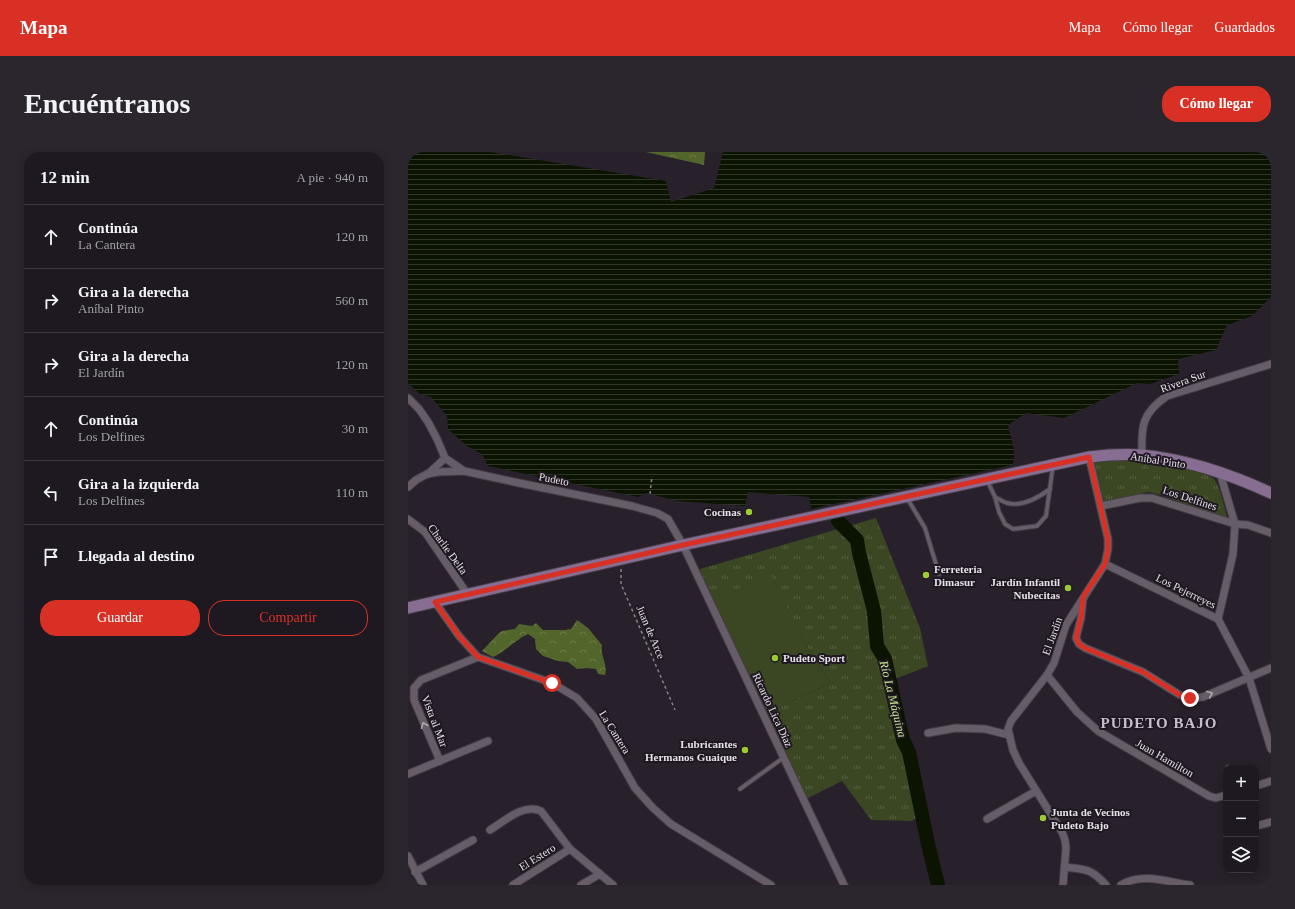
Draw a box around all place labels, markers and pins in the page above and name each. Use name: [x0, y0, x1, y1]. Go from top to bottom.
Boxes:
place label: Cocinas: [704, 506, 742, 518]
marker: Cocinas: [744, 507, 754, 517]
place label: Ferreteria Dimasur: [934, 563, 983, 588]
marker: Ferreteria Dimasur: [921, 570, 931, 580]
place label: Jardín Infantil Nubecitas: [991, 576, 1061, 601]
marker: Jardín Infantil Nubecitas: [1063, 583, 1073, 593]
place label: Pudeto Sport: [783, 652, 845, 664]
marker: Pudeto Sport: [770, 653, 780, 663]
place label: Lubricantes Hermanos Guaique: [645, 738, 738, 763]
marker: Lubricantes Hermanos Guaique: [740, 745, 750, 755]
place label: Junta de Vecinos Pudeto Bajo: [1051, 806, 1131, 831]
marker: Junta de Vecinos Pudeto Bajo: [1038, 813, 1048, 823]

